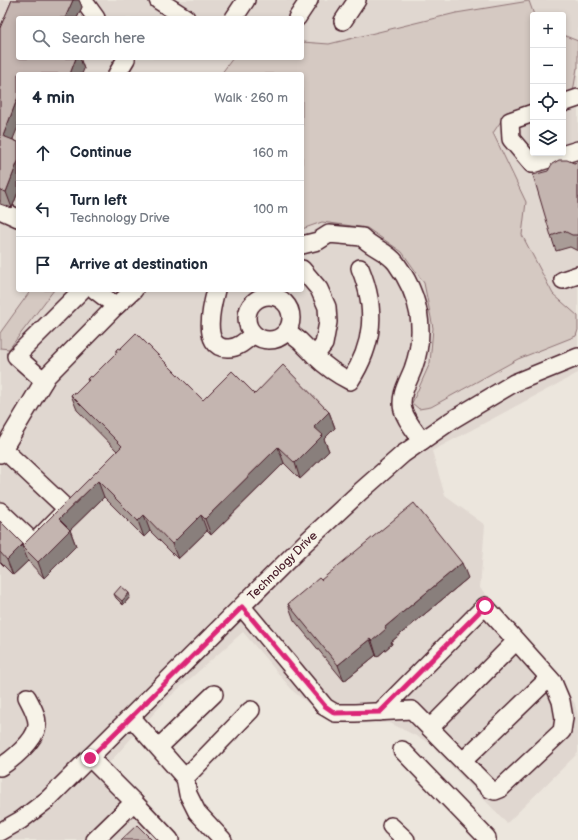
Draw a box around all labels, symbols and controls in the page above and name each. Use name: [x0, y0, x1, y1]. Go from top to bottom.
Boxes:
map controls: [530, 12, 566, 156]
button: +: [530, 12, 566, 48]
search box: [16, 16, 304, 60]
icon: search: [30, 27, 52, 49]
text: Search here: [62, 29, 145, 48]
button: −: [530, 48, 566, 84]
button: locate: [530, 84, 566, 120]
text: 4 min: [32, 88, 75, 108]
text: Walk · 260 m: [214, 90, 288, 106]
button: layers: [530, 120, 566, 156]
icon: ahead: [32, 142, 54, 164]
text: Continue: [70, 143, 132, 162]
text: 160 m: [253, 145, 288, 161]
text: Turn left: [70, 191, 127, 210]
icon: left: [32, 198, 54, 220]
text: 100 m: [253, 201, 288, 217]
text: Technology Drive: [70, 210, 170, 226]
icon: arrive: [32, 254, 54, 276]
text: Arrive at destination: [70, 255, 208, 274]
street label: Technology Drive: [245, 528, 321, 604]
route start: [476, 597, 494, 615]
route end: [81, 749, 99, 767]

